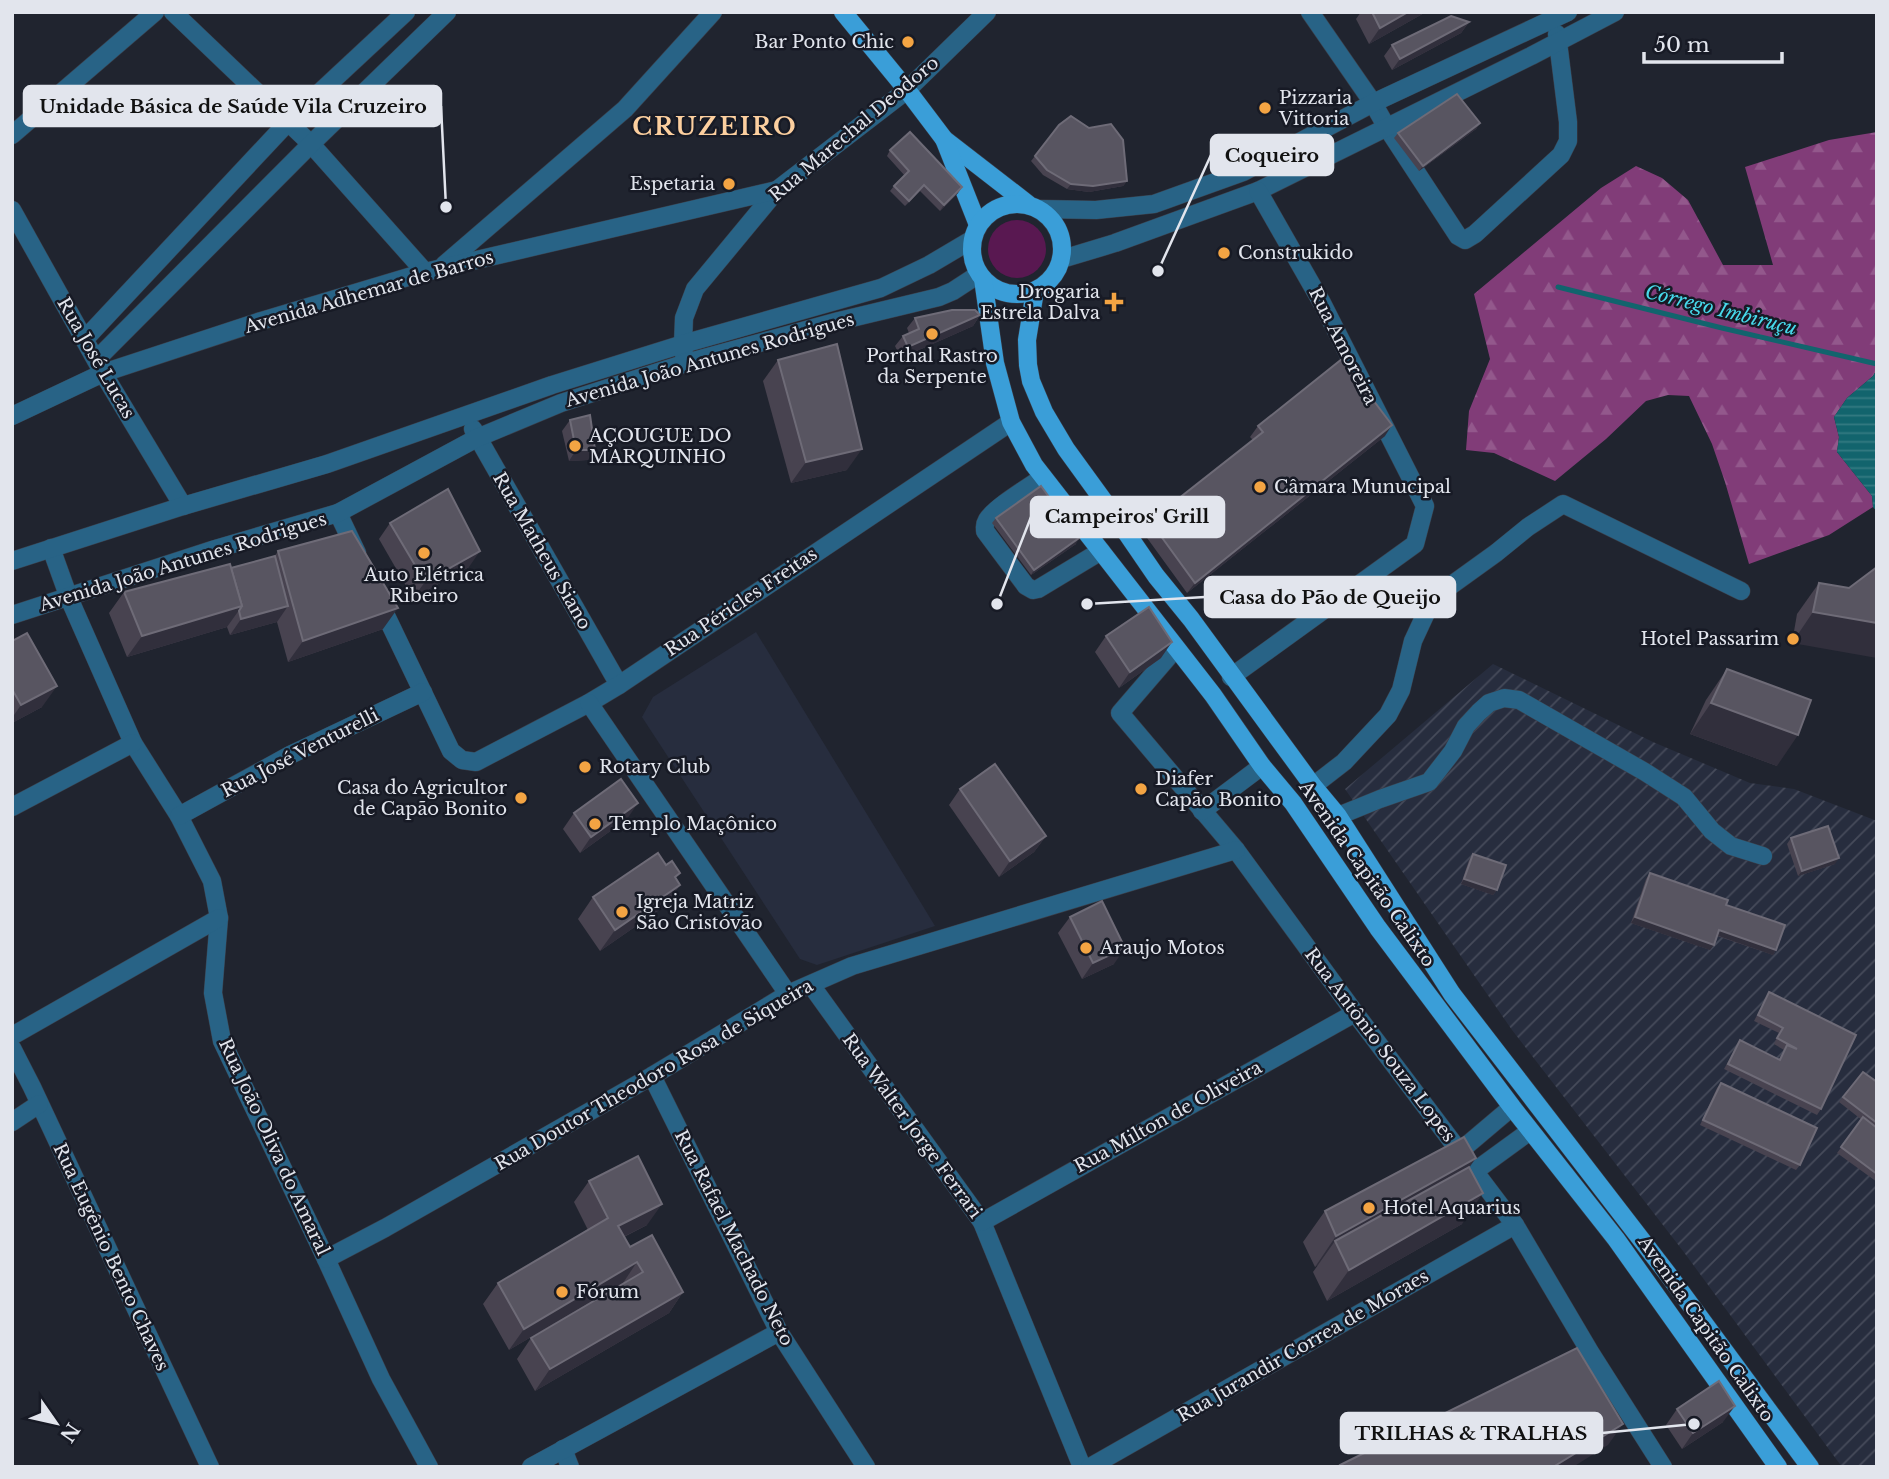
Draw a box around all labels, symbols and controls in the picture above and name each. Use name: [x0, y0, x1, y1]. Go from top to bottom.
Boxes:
scale bar: [1644, 21, 1782, 65]
place label: Bar Ponto Chic: [755, 31, 894, 53]
text: 50 m: [1654, 32, 1710, 58]
marker: Bar Ponto Chic: [900, 34, 916, 50]
street label: Rua Marechal Deodoro: [765, 52, 943, 206]
callout: Unidade Básica de Saúde Vila Cruzeiro: [24, 86, 441, 126]
place label: Pizzaria Vittoria: [1278, 87, 1352, 130]
text: Unidade Básica de Saúde Vila Cruzeiro: [39, 95, 427, 118]
marker: Pizzaria Vittoria: [1257, 100, 1273, 116]
district label: CRUZEIRO: [632, 112, 798, 141]
callout: Coqueiro: [1211, 135, 1333, 175]
text: Coqueiro: [1225, 144, 1319, 167]
place label: Espetaria: [630, 173, 715, 195]
marker: Espetaria: [721, 176, 737, 192]
place label: Construkido: [1238, 242, 1353, 264]
marker: Construkido: [1216, 245, 1232, 261]
street label: Avenida Adhemar de Barros: [241, 246, 496, 338]
water label: Córrego Imbiruçu: [1643, 280, 1799, 340]
place label: Drogaria Estrela Dalva: [980, 281, 1100, 324]
street label: Rua Amoreira: [1304, 284, 1382, 408]
street label: Rua José Lucas: [52, 294, 140, 422]
marker: Drogaria Estrela Dalva: [1106, 294, 1122, 310]
street label: Avenida João Antunes Rodrigues: [562, 308, 857, 412]
marker: Porthal Rastro da Serpente: [924, 326, 940, 342]
place label: Porthal Rastro da Serpente: [866, 345, 998, 388]
place label: AÇOUGUE DO MARQUINHO: [588, 425, 731, 468]
marker: AÇOUGUE DO MARQUINHO: [567, 438, 583, 454]
street label: Rua Matheus Siano: [488, 469, 596, 633]
place label: Câmara Munucipal: [1274, 476, 1451, 498]
marker: Câmara Munucipal: [1252, 479, 1268, 495]
callout: Campeiros' Grill: [1031, 497, 1224, 537]
text: Campeiros' Grill: [1045, 505, 1210, 528]
street label: Avenida João Antunes Rodrigues: [36, 508, 329, 617]
street label: Rua Péricles Freitas: [661, 543, 821, 661]
marker: Auto Elétrica Ribeiro: [416, 545, 432, 561]
place label: Auto Elétrica Ribeiro: [363, 564, 484, 607]
callout: Casa do Pão de Queijo: [1205, 577, 1455, 617]
text: Casa do Pão de Queijo: [1219, 586, 1441, 609]
place label: Hotel Passarim: [1640, 628, 1779, 650]
marker: Hotel Passarim: [1785, 631, 1801, 647]
street label: Rua José Venturelli: [218, 704, 382, 802]
place label: Rotary Club: [599, 756, 710, 778]
marker: Rotary Club: [577, 759, 593, 775]
place label: Diafer Capão Bonito: [1155, 768, 1281, 811]
street label: Avenida Capitão Calixto: [1294, 776, 1440, 971]
place label: Casa do Agricultor de Capão Bonito: [337, 777, 507, 820]
marker: Diafer Capão Bonito: [1133, 781, 1149, 797]
marker: Casa do Agricultor de Capão Bonito: [513, 790, 529, 806]
place label: Templo Maçônico: [609, 813, 777, 835]
marker: Templo Maçônico: [587, 816, 603, 832]
place label: Igreja Matriz São Cristóvão: [636, 891, 763, 934]
marker: Igreja Matriz São Cristóvão: [614, 904, 630, 920]
place label: Araujo Motos: [1099, 937, 1225, 959]
marker: Araujo Motos: [1078, 940, 1094, 956]
street label: Rua Antônio Souza Lopes: [1300, 944, 1460, 1146]
street label: Rua Doutor Theodoro Rosa de Siqueira: [491, 975, 817, 1175]
street label: Rua Walter Jorge Ferrari: [838, 1029, 986, 1223]
street label: Rua João Oliva do Amaral: [214, 1035, 334, 1259]
street label: Rua Milton de Oliveira: [1070, 1056, 1266, 1178]
street label: Rua Rafael Machado Neto: [670, 1126, 798, 1350]
street label: Rua Eugênio Bento Chaves: [49, 1140, 173, 1374]
place label: Hotel Aquarius: [1383, 1197, 1521, 1219]
marker: Hotel Aquarius: [1361, 1200, 1377, 1216]
street label: Avenida Capitão Calixto: [1633, 1231, 1779, 1426]
street label: Rua Jurandir Correa de Moraes: [1173, 1265, 1433, 1427]
place label: Fórum: [576, 1281, 639, 1303]
marker: Fórum: [554, 1284, 570, 1300]
north arrow: [21, 1388, 91, 1458]
callout: TRILHAS & TRALHAS: [1341, 1413, 1602, 1453]
text: N: [55, 1418, 84, 1446]
text: TRILHAS & TRALHAS: [1355, 1422, 1587, 1445]

